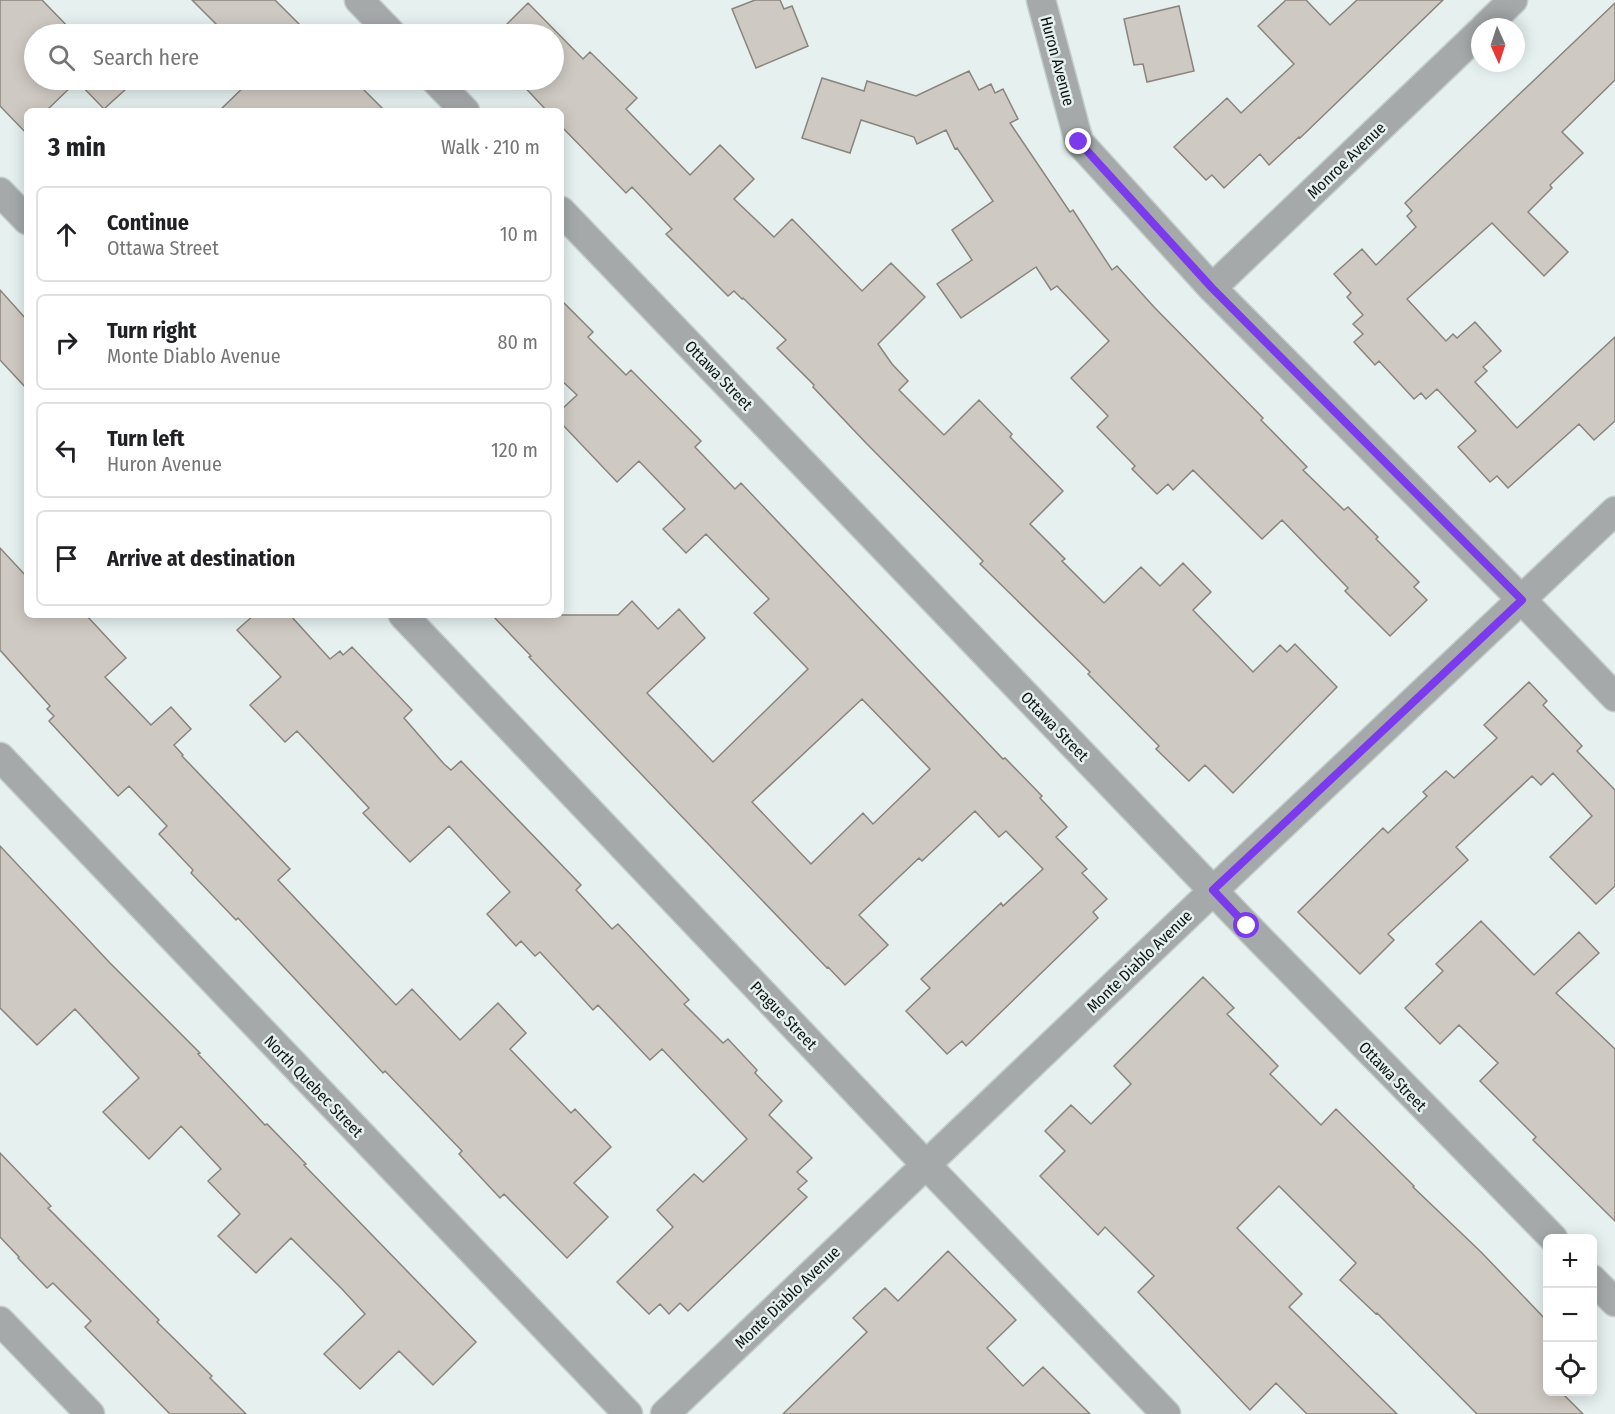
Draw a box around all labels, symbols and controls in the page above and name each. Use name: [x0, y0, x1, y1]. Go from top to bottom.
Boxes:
street label: Huron Avenue: [1036, 14, 1079, 108]
north arrow: [1471, 18, 1525, 72]
search box: [24, 24, 564, 90]
icon: search: [45, 41, 78, 74]
text: Search here: [93, 44, 199, 71]
street label: Monroe Avenue: [1303, 118, 1390, 202]
route end: [1065, 128, 1091, 154]
text: 3 min: [48, 132, 106, 163]
text: Walk · 210 m: [441, 135, 540, 159]
text: Continue: [107, 209, 189, 236]
icon: ahead: [50, 218, 83, 251]
text: 10 m: [500, 222, 538, 246]
text: Ottawa Street: [107, 236, 219, 260]
text: Turn right: [107, 317, 196, 344]
icon: right: [50, 326, 83, 359]
text: 80 m: [498, 330, 538, 354]
street label: Ottawa Street: [681, 337, 757, 415]
text: Monte Diablo Avenue: [107, 344, 281, 368]
text: Turn left: [107, 425, 185, 452]
icon: left: [50, 434, 83, 467]
text: 120 m: [491, 438, 538, 462]
text: Huron Avenue: [107, 452, 222, 476]
icon: arrive: [50, 542, 83, 575]
text: Arrive at destination: [107, 545, 295, 572]
street label: Ottawa Street: [1017, 688, 1093, 766]
street label: Monte Diablo Avenue: [1083, 906, 1196, 1016]
route start: [1233, 912, 1259, 938]
street label: Prague Street: [746, 977, 821, 1054]
street label: North Quebec Street: [260, 1032, 367, 1142]
street label: Ottawa Street: [1355, 1038, 1431, 1116]
map controls: [1543, 1234, 1597, 1396]
button: +: [1543, 1234, 1597, 1288]
street label: Monte Diablo Avenue: [731, 1242, 844, 1352]
button: −: [1543, 1288, 1597, 1342]
button: locate: [1543, 1342, 1597, 1396]

